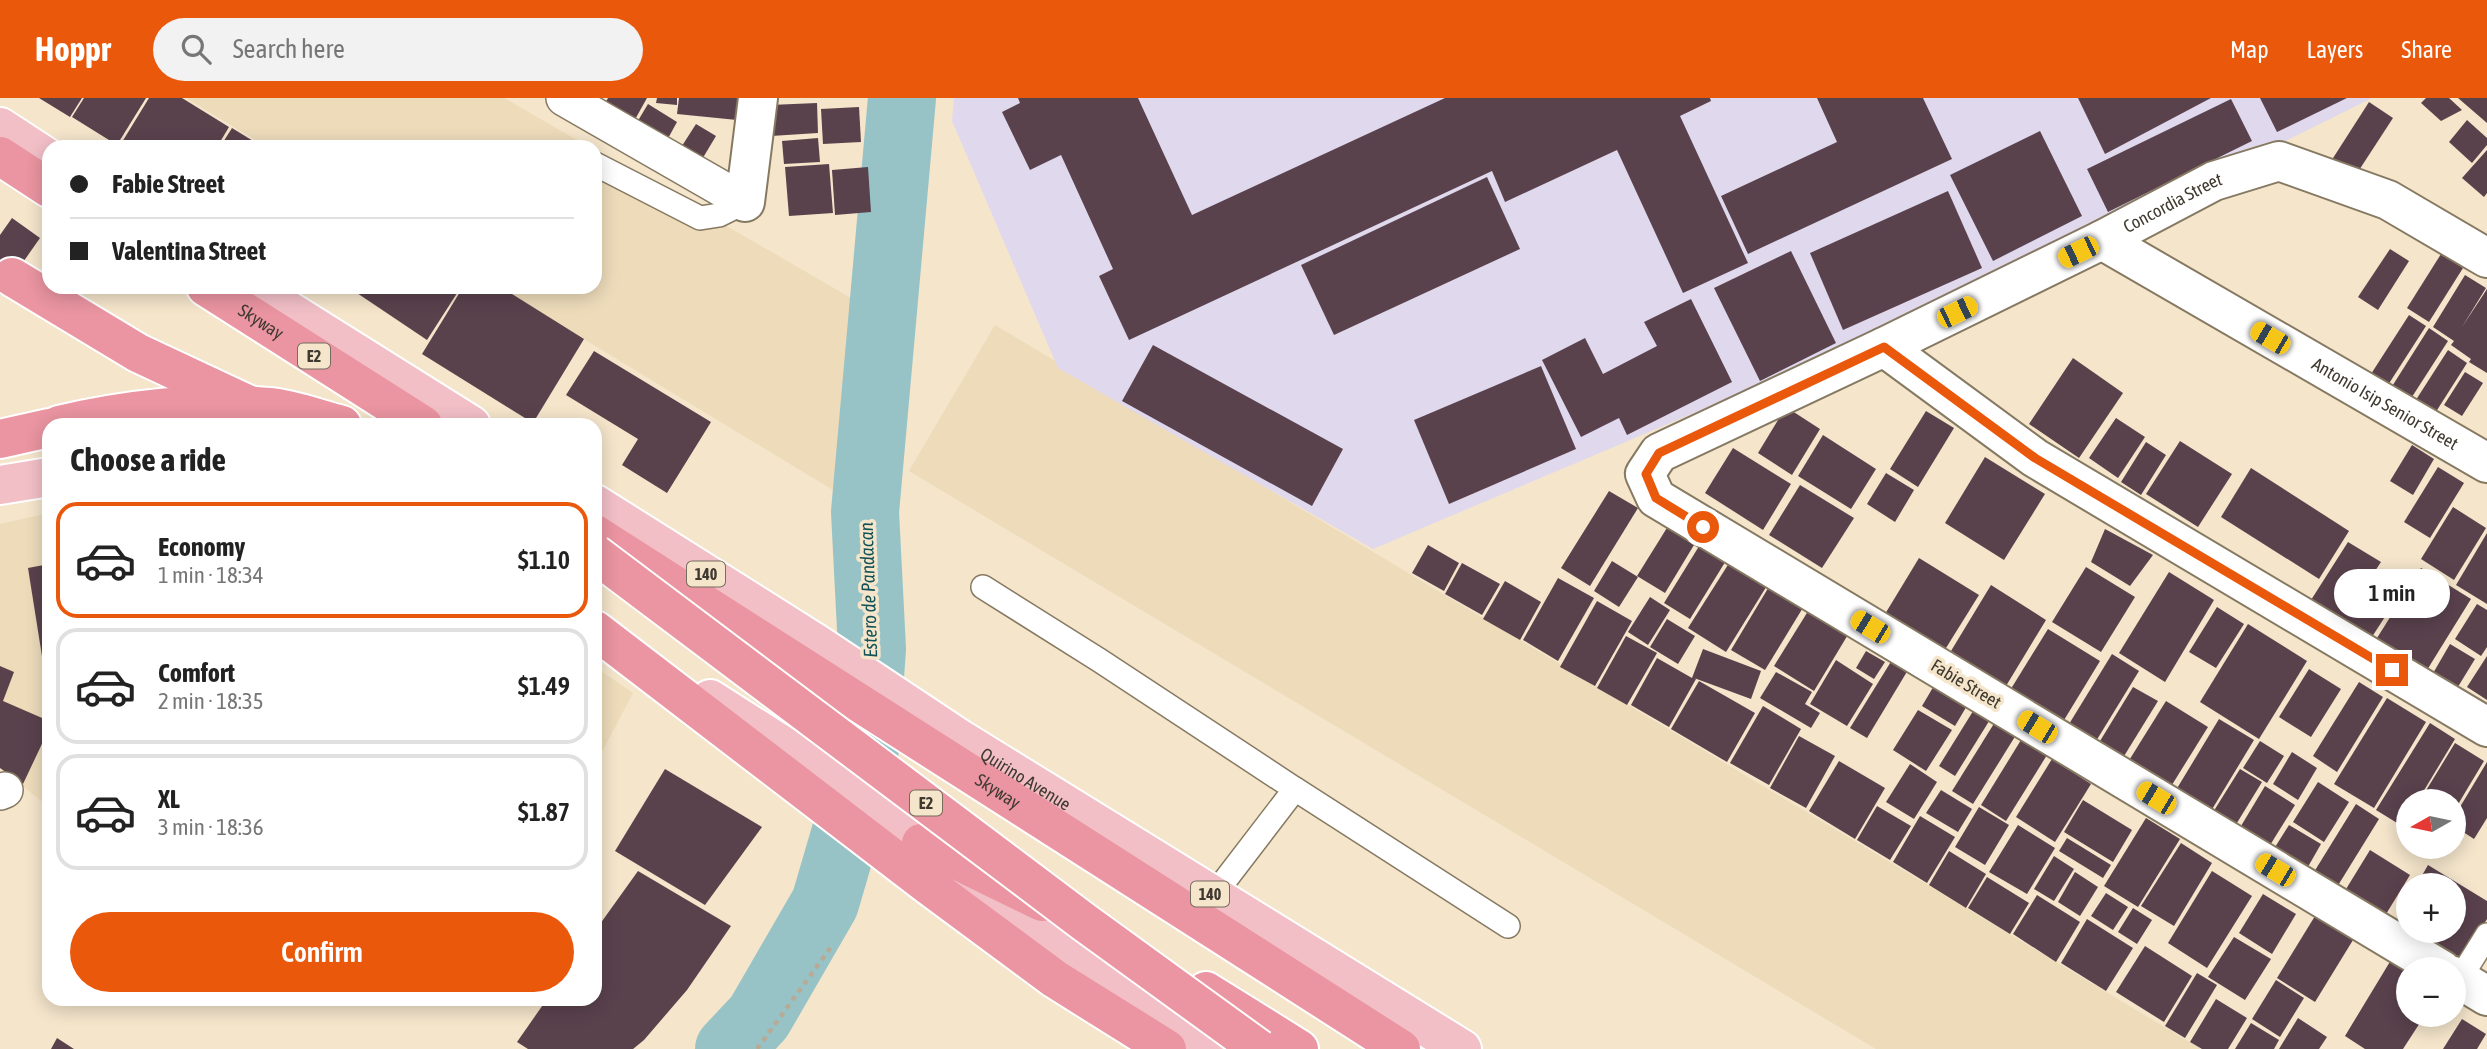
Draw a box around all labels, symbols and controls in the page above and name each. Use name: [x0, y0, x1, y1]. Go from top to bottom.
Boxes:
search box: [153, 18, 643, 81]
text: Hoppr: [35, 30, 111, 68]
icon: search: [177, 30, 215, 68]
text: Search here: [233, 34, 345, 64]
text: Map: [2230, 36, 2269, 63]
text: Layers: [2307, 36, 2363, 63]
text: Share: [2401, 36, 2452, 63]
street label: Concordia Street: [2119, 168, 2224, 237]
text: Fabie Street: [112, 169, 225, 199]
car: [2055, 233, 2102, 271]
text: Valentina Street: [112, 236, 266, 266]
car: [1934, 293, 1981, 331]
street label: Skyway: [235, 299, 288, 344]
car: [2247, 318, 2294, 358]
road number: E2: [298, 344, 330, 368]
street label: Antonio Isip Senior Street: [2308, 353, 2462, 454]
text: Choose a ride: [70, 441, 226, 478]
route start: [1687, 511, 1719, 543]
water label: Estero de Pandacan: [855, 522, 881, 658]
icon: car: [74, 529, 137, 592]
text: Economy: [158, 532, 245, 562]
text: $1.10: [518, 545, 570, 575]
road number: 140: [687, 561, 725, 587]
text: 1 min · 18:34: [158, 562, 264, 588]
callout: 1 min: [2334, 568, 2450, 618]
text: 1 min: [2369, 580, 2415, 606]
car: [1847, 607, 1894, 647]
street label: Fabie Street: [1927, 654, 2005, 713]
route end: [2376, 654, 2408, 686]
icon: car: [74, 655, 137, 718]
text: Comfort: [158, 658, 235, 688]
text: $1.49: [518, 671, 570, 701]
text: 2 min · 18:35: [158, 688, 264, 714]
car: [2014, 707, 2061, 747]
street label: Quirino Avenue: [977, 743, 1075, 815]
street label: Skyway: [972, 769, 1024, 813]
car: [2133, 778, 2180, 818]
icon: car: [74, 781, 137, 844]
text: XL: [158, 784, 180, 814]
north arrow: [2396, 789, 2466, 859]
map controls: [2396, 789, 2466, 1027]
road number: E2: [910, 790, 942, 816]
text: $1.87: [518, 797, 570, 827]
text: 3 min · 18:36: [158, 814, 264, 840]
car: [2252, 850, 2299, 890]
button: +: [2396, 873, 2466, 943]
road number: 140: [1191, 881, 1229, 906]
button: Confirm: [70, 912, 574, 992]
button: −: [2396, 957, 2466, 1027]

